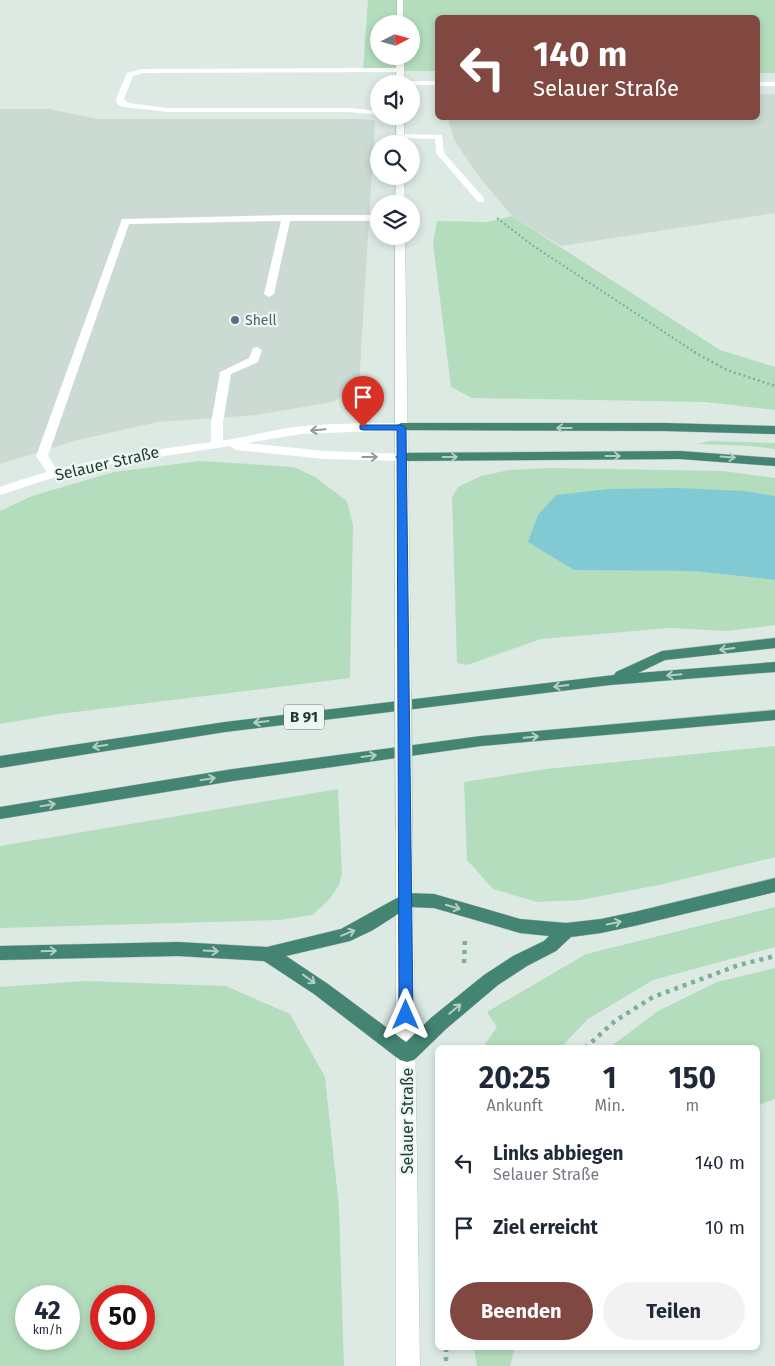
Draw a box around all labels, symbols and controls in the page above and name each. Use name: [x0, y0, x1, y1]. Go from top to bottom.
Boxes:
north arrow: [370, 15, 420, 65]
map controls: [370, 15, 420, 245]
text: 140 m: [533, 33, 627, 75]
icon: left: [450, 35, 515, 100]
button: sound: [370, 75, 420, 125]
text: Selauer Straße: [533, 75, 679, 102]
button: search: [370, 135, 420, 185]
button: layers: [370, 195, 420, 245]
place label: Shell: [245, 312, 277, 329]
marker: Shell: [229, 314, 241, 326]
pin: [342, 376, 384, 427]
icon: arrive: [349, 383, 377, 411]
one-way arrow: [556, 423, 572, 433]
one-way arrow: [310, 425, 326, 434]
street label: Selauer Straße: [53, 442, 161, 485]
one-way arrow: [604, 451, 620, 461]
one-way arrow: [362, 452, 378, 462]
one-way arrow: [442, 452, 458, 461]
one-way arrow: [720, 452, 736, 462]
one-way arrow: [719, 644, 735, 654]
one-way arrow: [666, 670, 682, 679]
one-way arrow: [554, 681, 570, 691]
road number: B 91: [284, 704, 324, 730]
one-way arrow: [253, 717, 269, 727]
one-way arrow: [522, 732, 538, 742]
one-way arrow: [93, 741, 109, 751]
one-way arrow: [361, 751, 377, 761]
one-way arrow: [200, 774, 216, 784]
one-way arrow: [40, 800, 56, 810]
one-way arrow: [445, 903, 461, 913]
one-way arrow: [606, 918, 622, 927]
one-way arrow: [340, 928, 355, 938]
one-way arrow: [203, 946, 219, 955]
one-way arrow: [40, 947, 56, 956]
one-way arrow: [301, 974, 315, 984]
position arrow: [379, 988, 431, 1040]
one-way arrow: [449, 1004, 462, 1015]
text: 20:25: [479, 1060, 551, 1096]
text: 1: [603, 1060, 617, 1096]
text: 150: [669, 1060, 716, 1096]
street label: Selauer Straße: [398, 1068, 417, 1174]
text: Ankunft: [487, 1096, 543, 1115]
text: Min.: [595, 1096, 625, 1115]
text: m: [686, 1096, 699, 1115]
text: Links abbiegen: [493, 1142, 624, 1165]
icon: left: [450, 1149, 478, 1177]
text: 140 m: [695, 1151, 745, 1174]
text: Selauer Straße: [493, 1165, 599, 1184]
icon: arrive: [450, 1214, 478, 1242]
text: Ziel erreicht: [493, 1216, 598, 1239]
text: 10 m: [705, 1216, 745, 1239]
button: Beenden: [450, 1282, 593, 1340]
button: Teilen: [603, 1282, 745, 1340]
speed limit sign: 50: [90, 1285, 155, 1350]
text: 42: [34, 1296, 61, 1326]
text: km/h: [33, 1323, 62, 1337]

